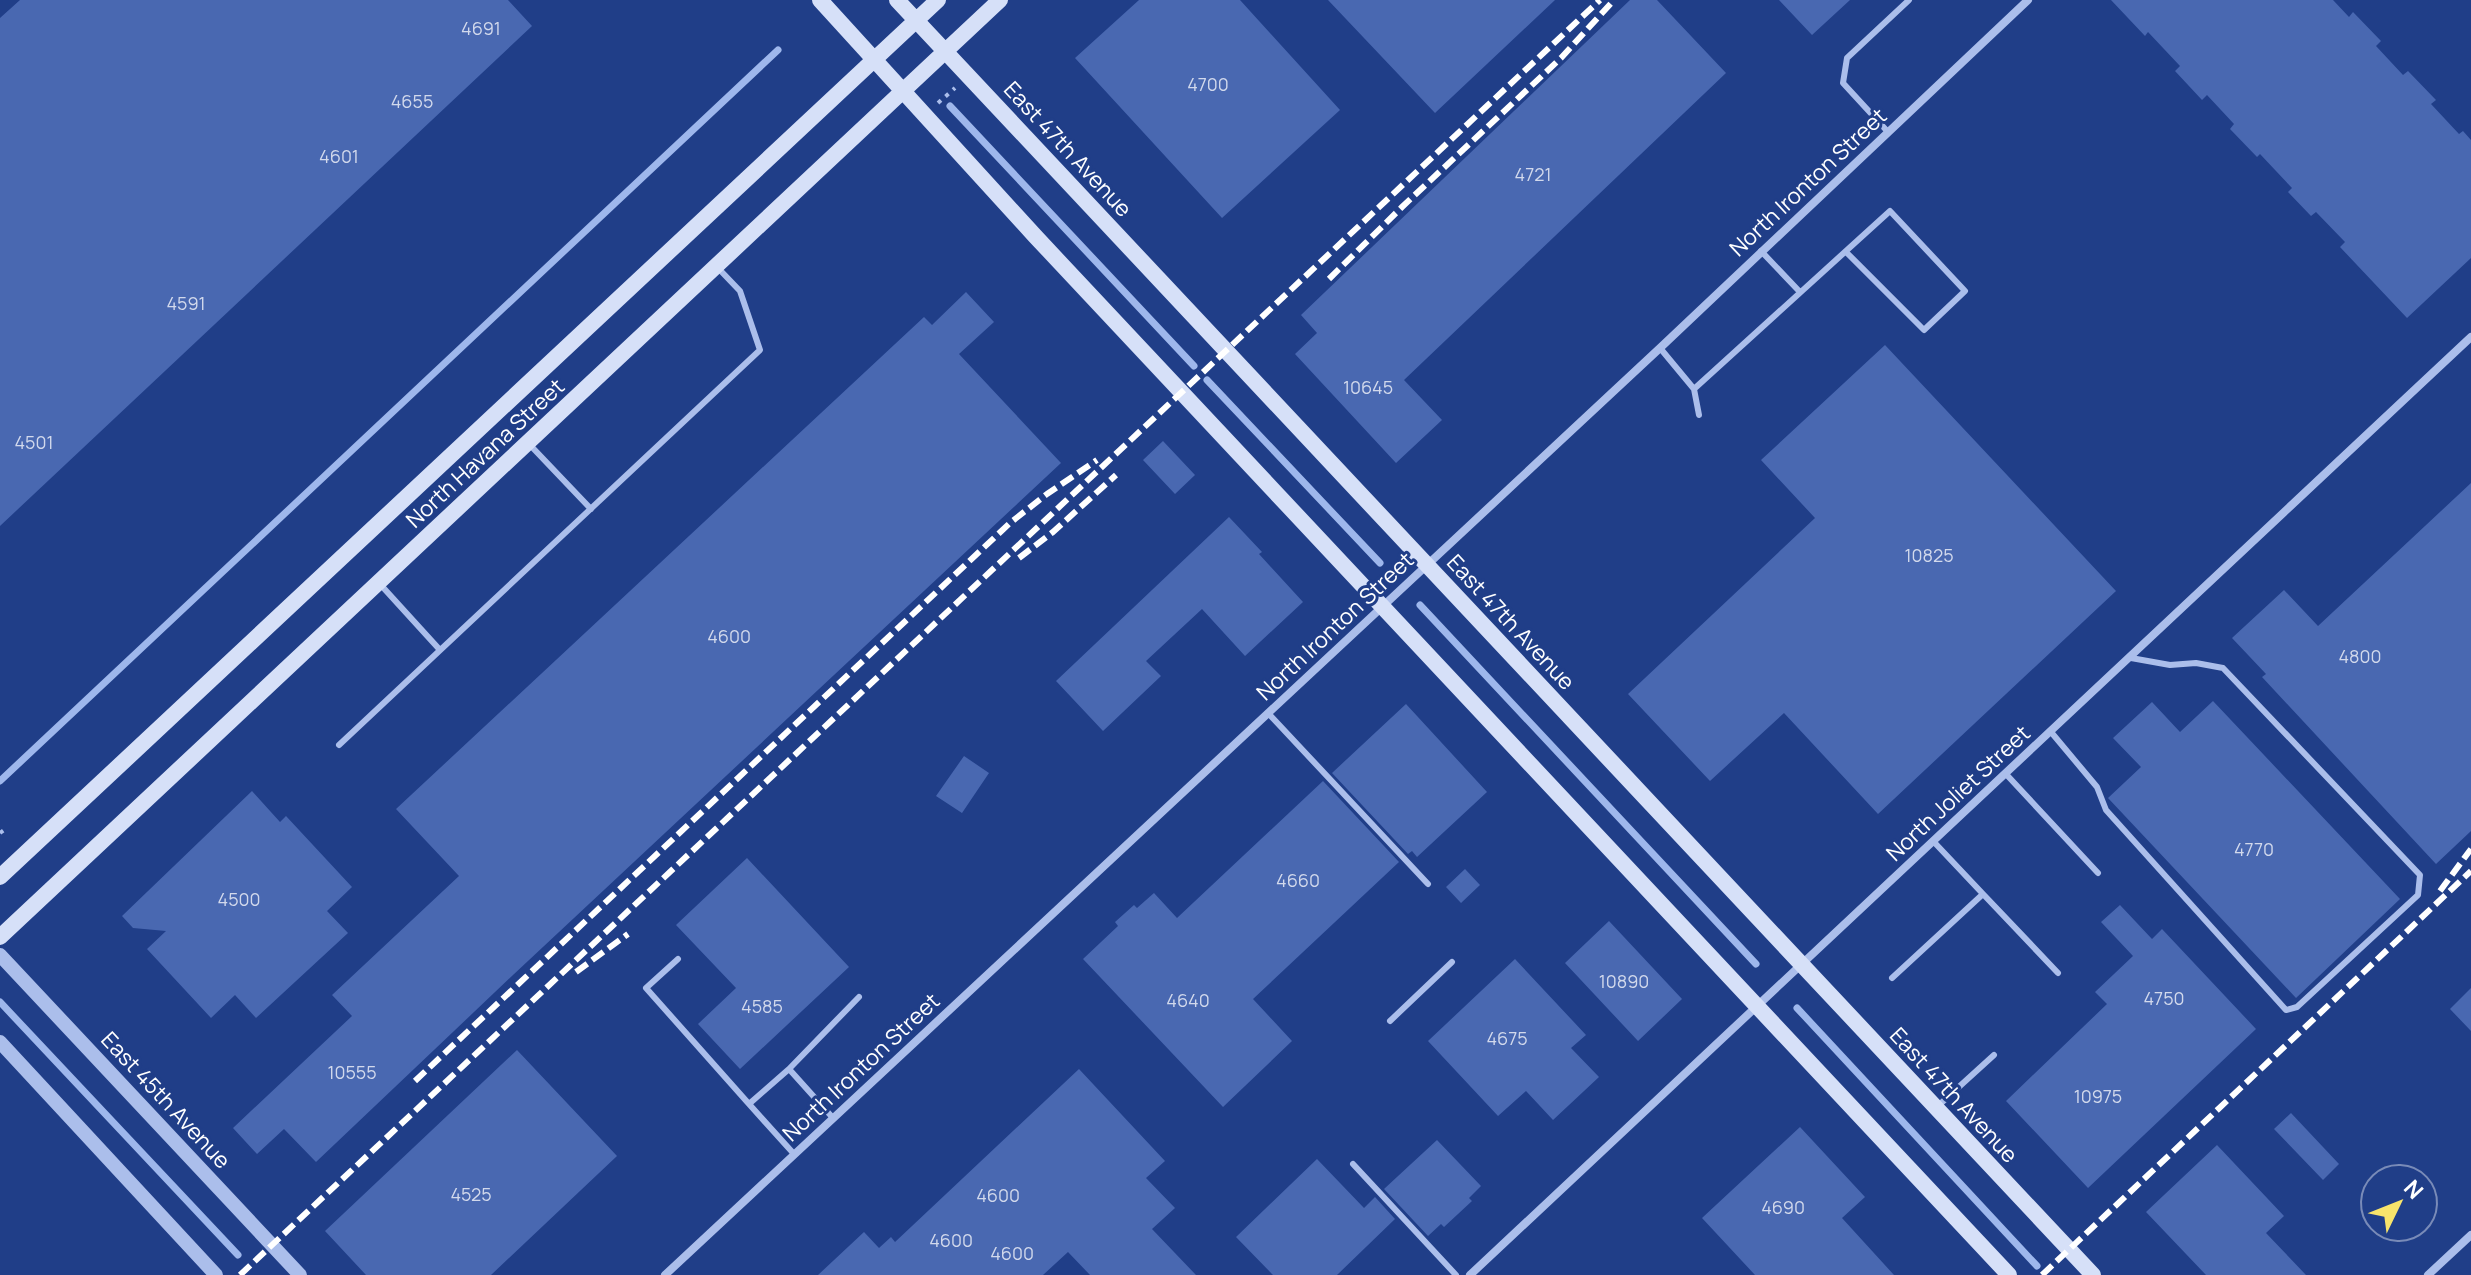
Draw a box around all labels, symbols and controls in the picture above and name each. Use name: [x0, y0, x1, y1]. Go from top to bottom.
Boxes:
house number: 4691: [461, 16, 501, 40]
house number: 4700: [1187, 72, 1229, 96]
street label: East 47th Avenue: [997, 75, 1139, 223]
house number: 4655: [391, 89, 433, 113]
street label: North Ironton Street: [1723, 101, 1893, 263]
house number: 4601: [319, 144, 359, 168]
house number: 4721: [1515, 162, 1551, 186]
house number: 4591: [166, 291, 206, 315]
street label: North Havana Street: [399, 372, 571, 534]
house number: 10645: [1343, 375, 1393, 399]
house number: 4501: [14, 430, 54, 454]
house number: 10825: [1904, 543, 1954, 567]
street label: North Ironton Street: [1250, 545, 1420, 707]
street label: East 47th Avenue: [1440, 548, 1582, 696]
house number: 4600: [707, 624, 751, 648]
house number: 4800: [2338, 644, 2382, 668]
street label: North Joliet Street: [1880, 718, 2037, 868]
house number: 4770: [2234, 837, 2274, 861]
house number: 4660: [1276, 868, 1320, 892]
house number: 4500: [218, 887, 260, 911]
house number: 10890: [1599, 969, 1649, 993]
street label: North Ironton Street: [776, 986, 946, 1148]
house number: 4750: [2143, 986, 2185, 1010]
house number: 4640: [1166, 988, 1210, 1012]
house number: 4585: [741, 994, 783, 1018]
street label: East 47th Avenue: [1883, 1021, 2025, 1169]
street label: East 45th Avenue: [95, 1025, 237, 1175]
house number: 4675: [1486, 1026, 1528, 1050]
house number: 10555: [327, 1060, 377, 1084]
house number: 10975: [2074, 1084, 2122, 1108]
north arrow: [2359, 1163, 2439, 1243]
text: N: [2397, 1173, 2430, 1205]
house number: 4525: [450, 1182, 492, 1206]
house number: 4600: [976, 1183, 1020, 1207]
house number: 4690: [1761, 1195, 1805, 1219]
house number: 4600: [929, 1228, 973, 1252]
house number: 4600: [990, 1241, 1034, 1265]

